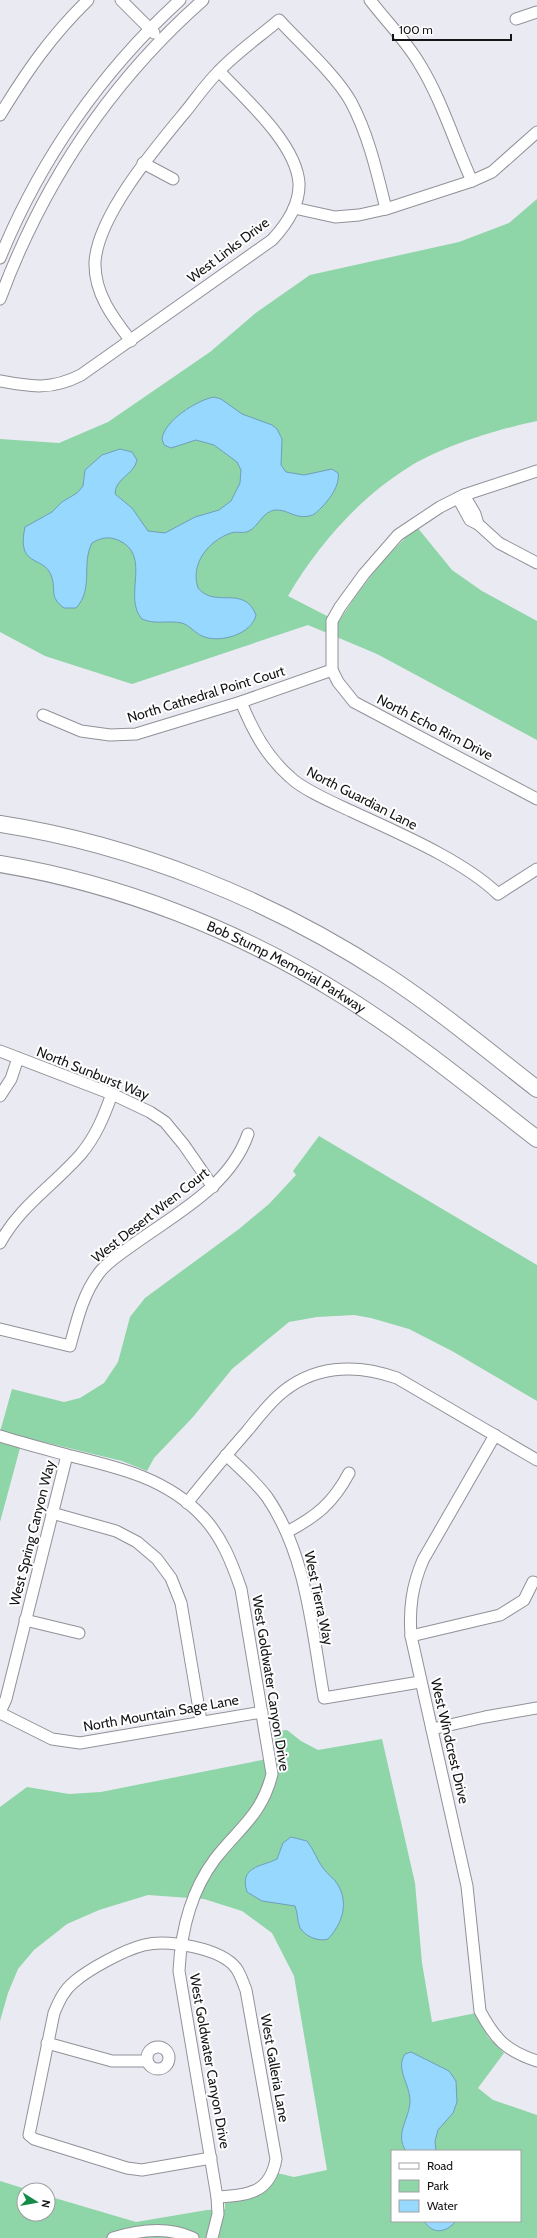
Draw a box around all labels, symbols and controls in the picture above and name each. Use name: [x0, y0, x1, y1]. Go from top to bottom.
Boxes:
scale bar: [393, 16, 511, 42]
text: 100 m: [399, 22, 433, 37]
street label: West Links Drive: [183, 213, 273, 287]
street label: North Cathedral Point Court: [125, 661, 287, 727]
street label: North Echo Rim Drive: [374, 690, 496, 764]
street label: North Guardian Lane: [304, 762, 420, 834]
street label: Bob Stump Memorial Parkway: [204, 917, 369, 1017]
street label: North Sunburst Way: [34, 1042, 152, 1104]
street label: West Desert Wren Court: [88, 1163, 212, 1266]
street label: West Spring Canyon Way: [5, 1458, 59, 1608]
street label: West Tierra Way: [300, 1549, 338, 1647]
street label: West Goldwater Canyon Drive: [248, 1594, 294, 1772]
street label: West Windcrest Drive: [427, 1677, 473, 1805]
street label: North Mountain Sage Lane: [82, 1690, 240, 1736]
street label: West Goldwater Canyon Drive: [186, 1972, 234, 2150]
street label: West Galleria Lane: [257, 2013, 293, 2123]
legend: [391, 2150, 521, 2222]
text: Road: [427, 2158, 453, 2173]
text: Park: [427, 2178, 449, 2193]
north arrow: [16, 2182, 56, 2222]
text: Water: [427, 2198, 458, 2213]
text: N: [38, 2199, 53, 2209]

